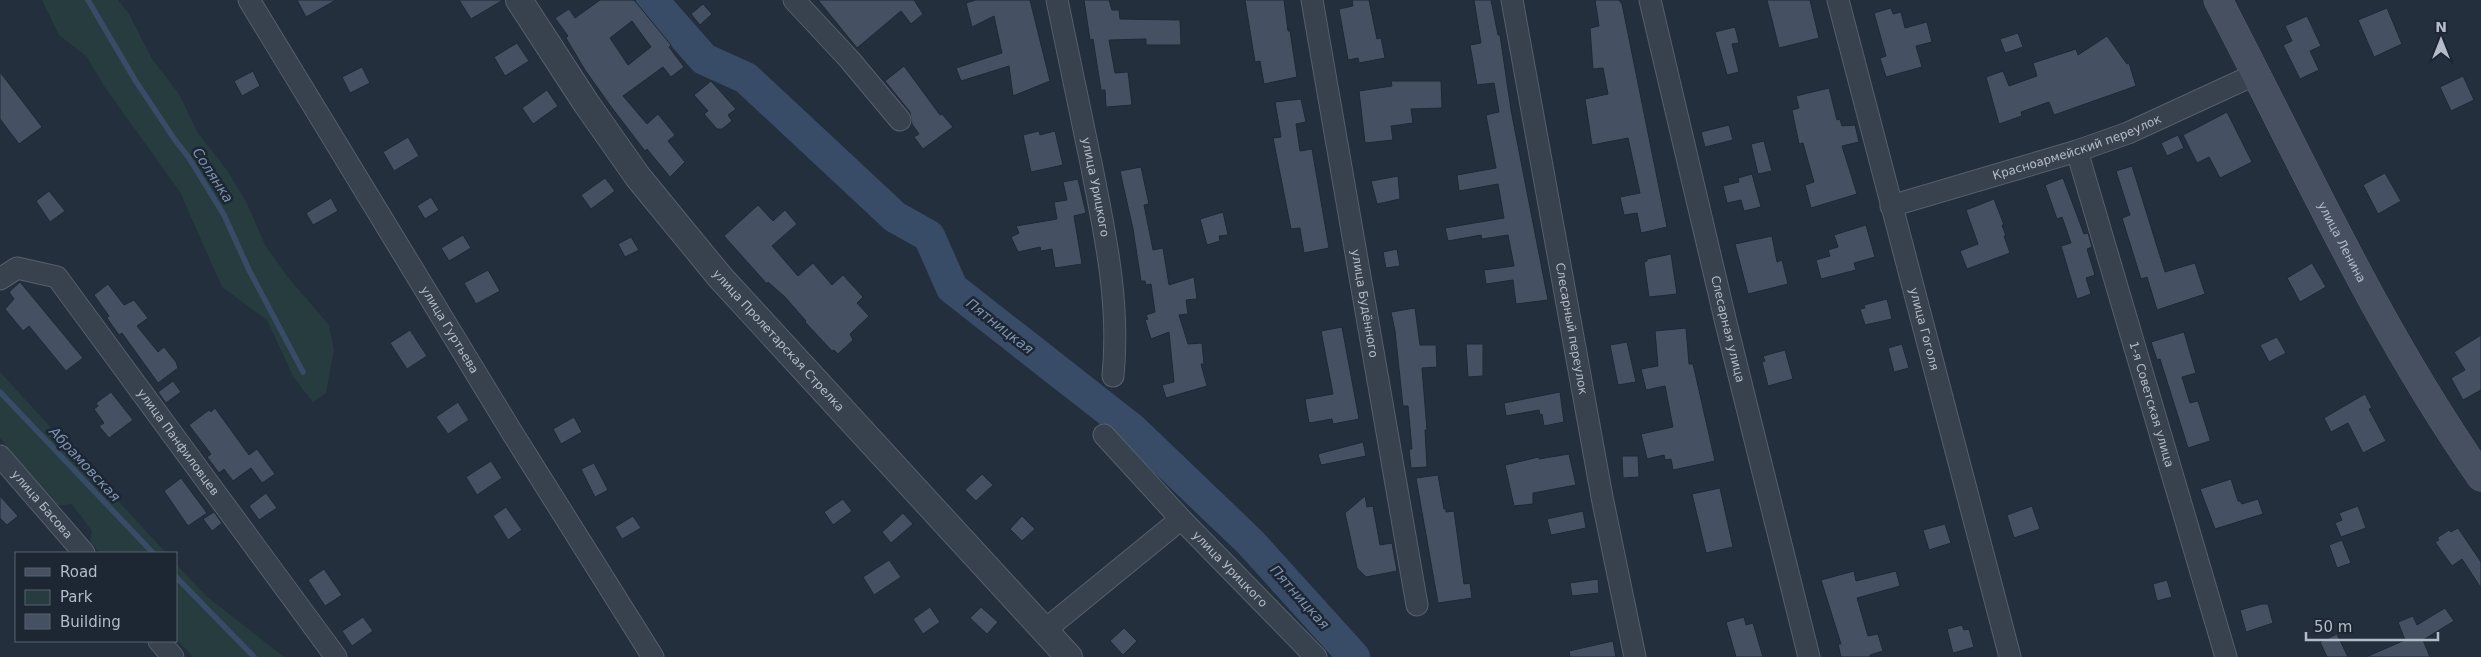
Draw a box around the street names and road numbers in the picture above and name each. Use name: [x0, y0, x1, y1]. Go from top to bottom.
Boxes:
street label: Красноармейский переулок: [1991, 112, 2163, 183]
street label: улица Урицкого: [1079, 136, 1112, 238]
street label: улица Ленина: [2315, 199, 2369, 285]
street label: улица Будённого: [1348, 248, 1381, 359]
street label: Слесарный переулок: [1553, 262, 1590, 396]
street label: улица Пролетарская Стрелка: [710, 267, 847, 415]
street label: Слесарная улица: [1708, 274, 1747, 384]
street label: улица Гуртьева: [418, 283, 482, 376]
street label: улица Гоголя: [1907, 286, 1942, 372]
street label: 1-я Советская улица: [2126, 340, 2177, 469]
street label: улица Панфиловцев: [134, 386, 222, 498]
street label: улица Басова: [8, 467, 75, 541]
street label: улица Урицкого: [1190, 528, 1270, 610]

